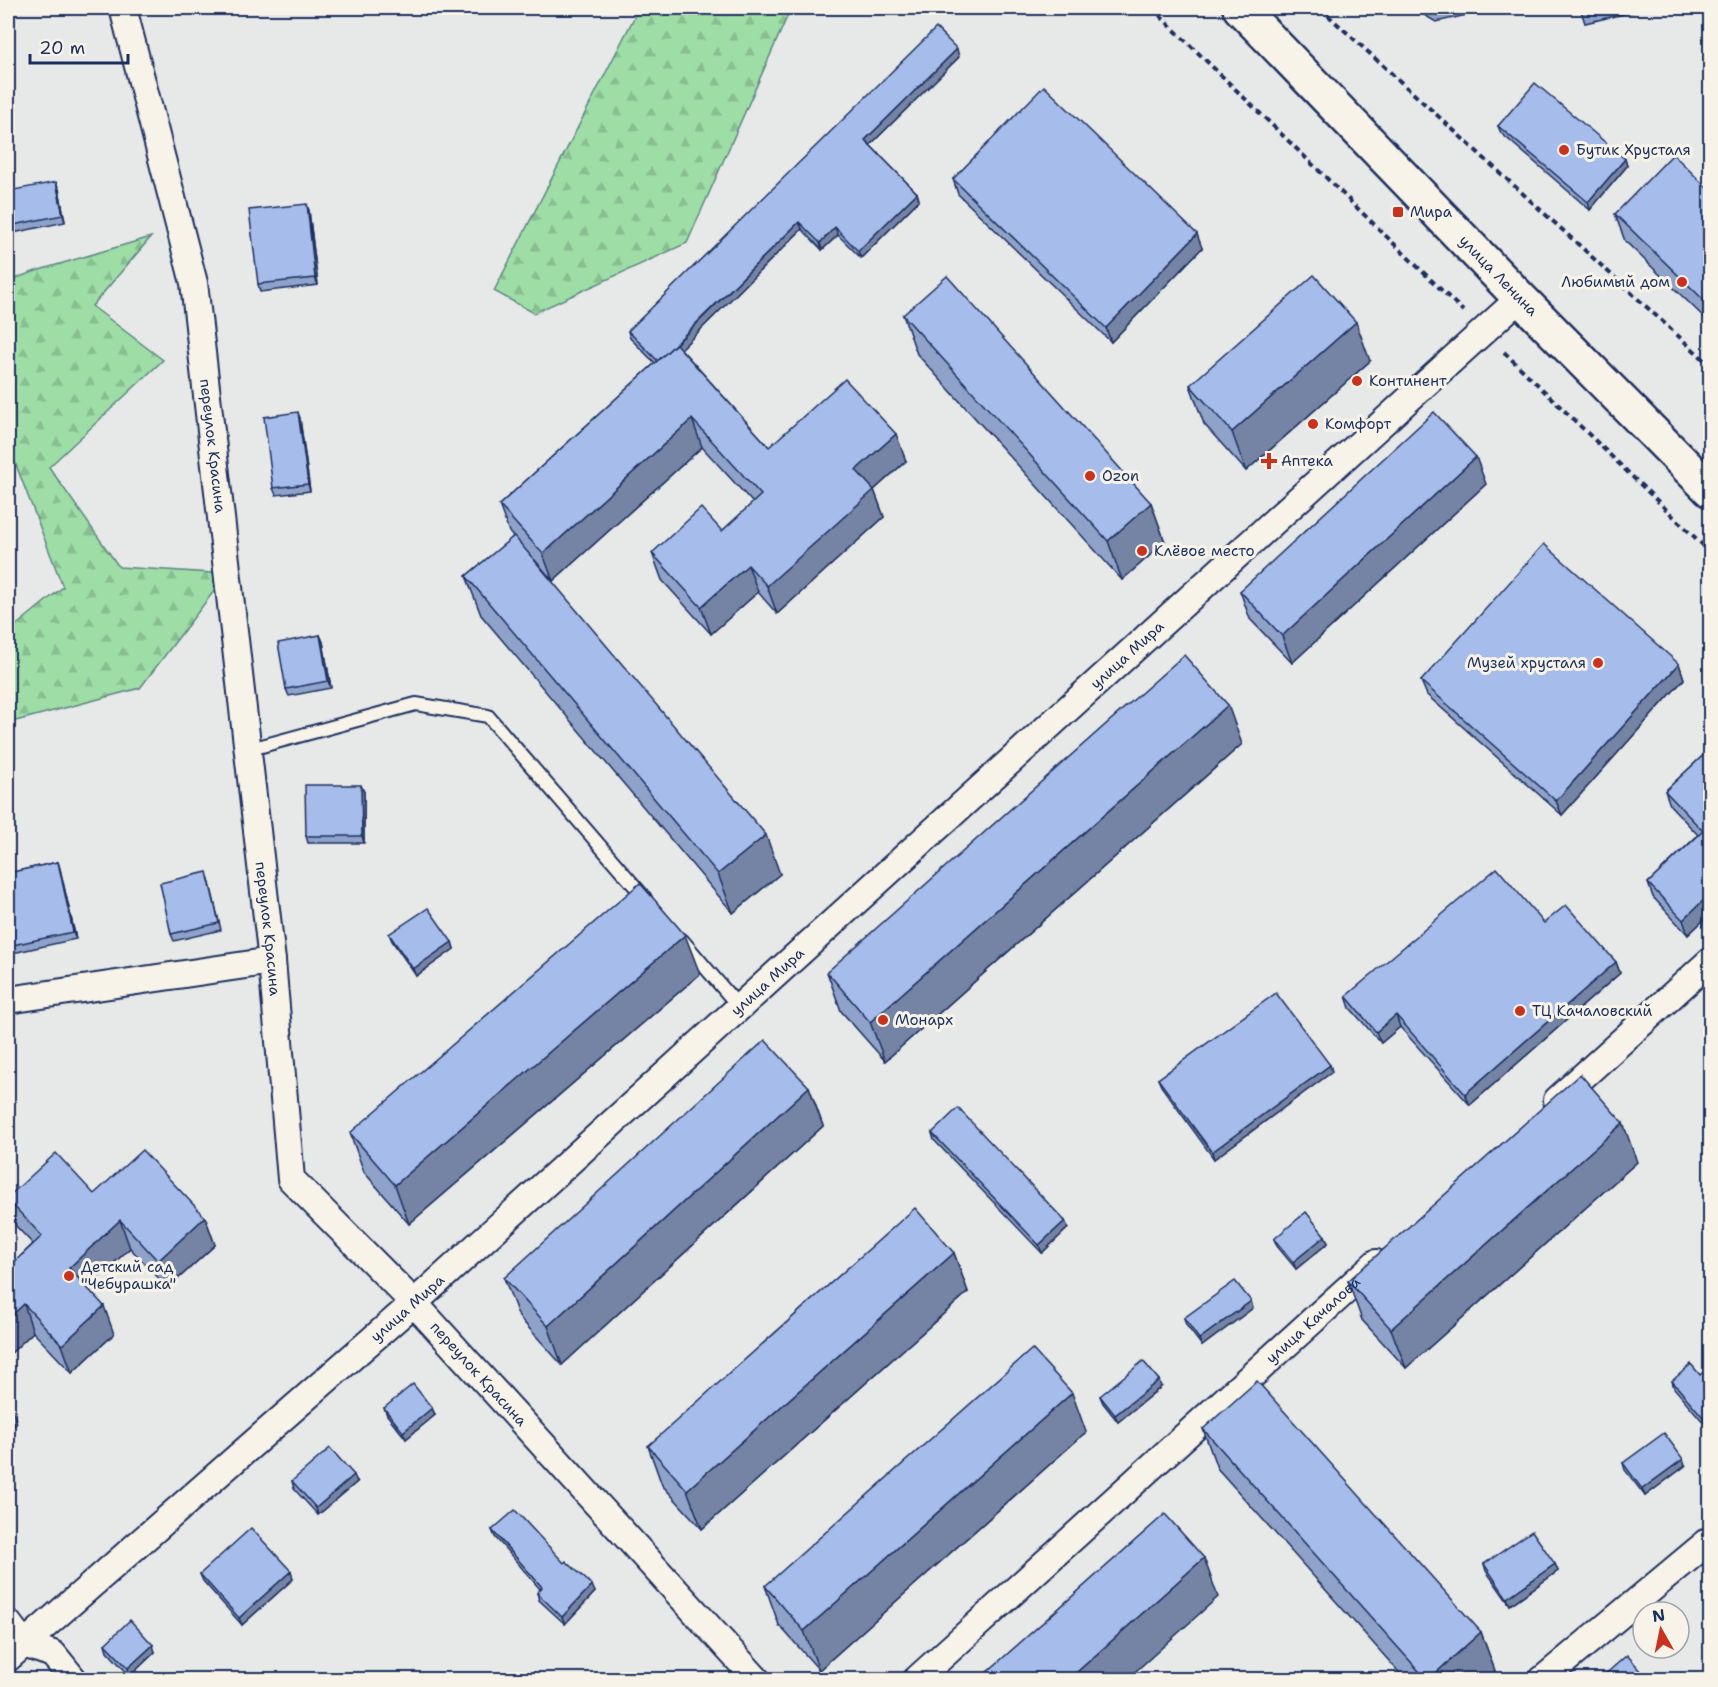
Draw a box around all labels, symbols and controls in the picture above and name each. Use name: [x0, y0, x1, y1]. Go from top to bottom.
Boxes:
scale bar: [30, 27, 128, 65]
text: 20 m: [39, 36, 85, 60]
place label: Бутик Хрусталя: [1576, 140, 1691, 160]
marker: Бутик Хрусталя: [1557, 143, 1571, 157]
place label: Мира: [1410, 202, 1453, 222]
marker: Мира: [1391, 205, 1405, 219]
street label: улица Ленина: [1455, 231, 1543, 321]
place label: Любимый дом: [1561, 272, 1670, 292]
marker: Любимый дом: [1675, 275, 1689, 289]
place label: Континент: [1369, 371, 1447, 391]
marker: Континент: [1350, 374, 1364, 388]
street label: переулок Красина: [195, 378, 230, 515]
place label: Комфорт: [1325, 414, 1392, 434]
marker: Комфорт: [1306, 417, 1320, 431]
place label: Аптека: [1281, 451, 1334, 471]
marker: Аптека: [1262, 454, 1276, 468]
place label: Ozon: [1102, 466, 1139, 486]
marker: Ozon: [1083, 469, 1097, 483]
place label: Клёвое место: [1154, 541, 1255, 561]
marker: Клёвое место: [1135, 544, 1149, 558]
street label: улица Мира: [1086, 616, 1169, 693]
place label: Музей хрусталя: [1467, 653, 1586, 673]
marker: Музей хрусталя: [1591, 656, 1605, 670]
street label: переулок Красина: [251, 861, 285, 997]
street label: улица Мира: [727, 943, 809, 1020]
place label: ТЦ Качаловский: [1532, 1001, 1652, 1021]
marker: ТЦ Качаловский: [1513, 1004, 1527, 1018]
place label: Монарх: [895, 1010, 953, 1030]
marker: Монарх: [876, 1013, 890, 1027]
place label: Детский сад "Чебурашка": [81, 1257, 176, 1294]
marker: Детский сад "Чебурашка": [62, 1269, 76, 1283]
street label: улица Мира: [366, 1270, 449, 1346]
street label: улица Качалова: [1262, 1272, 1365, 1368]
street label: переулок Красина: [426, 1317, 532, 1431]
north arrow: [1631, 1600, 1691, 1660]
text: N: [1651, 1604, 1667, 1627]

